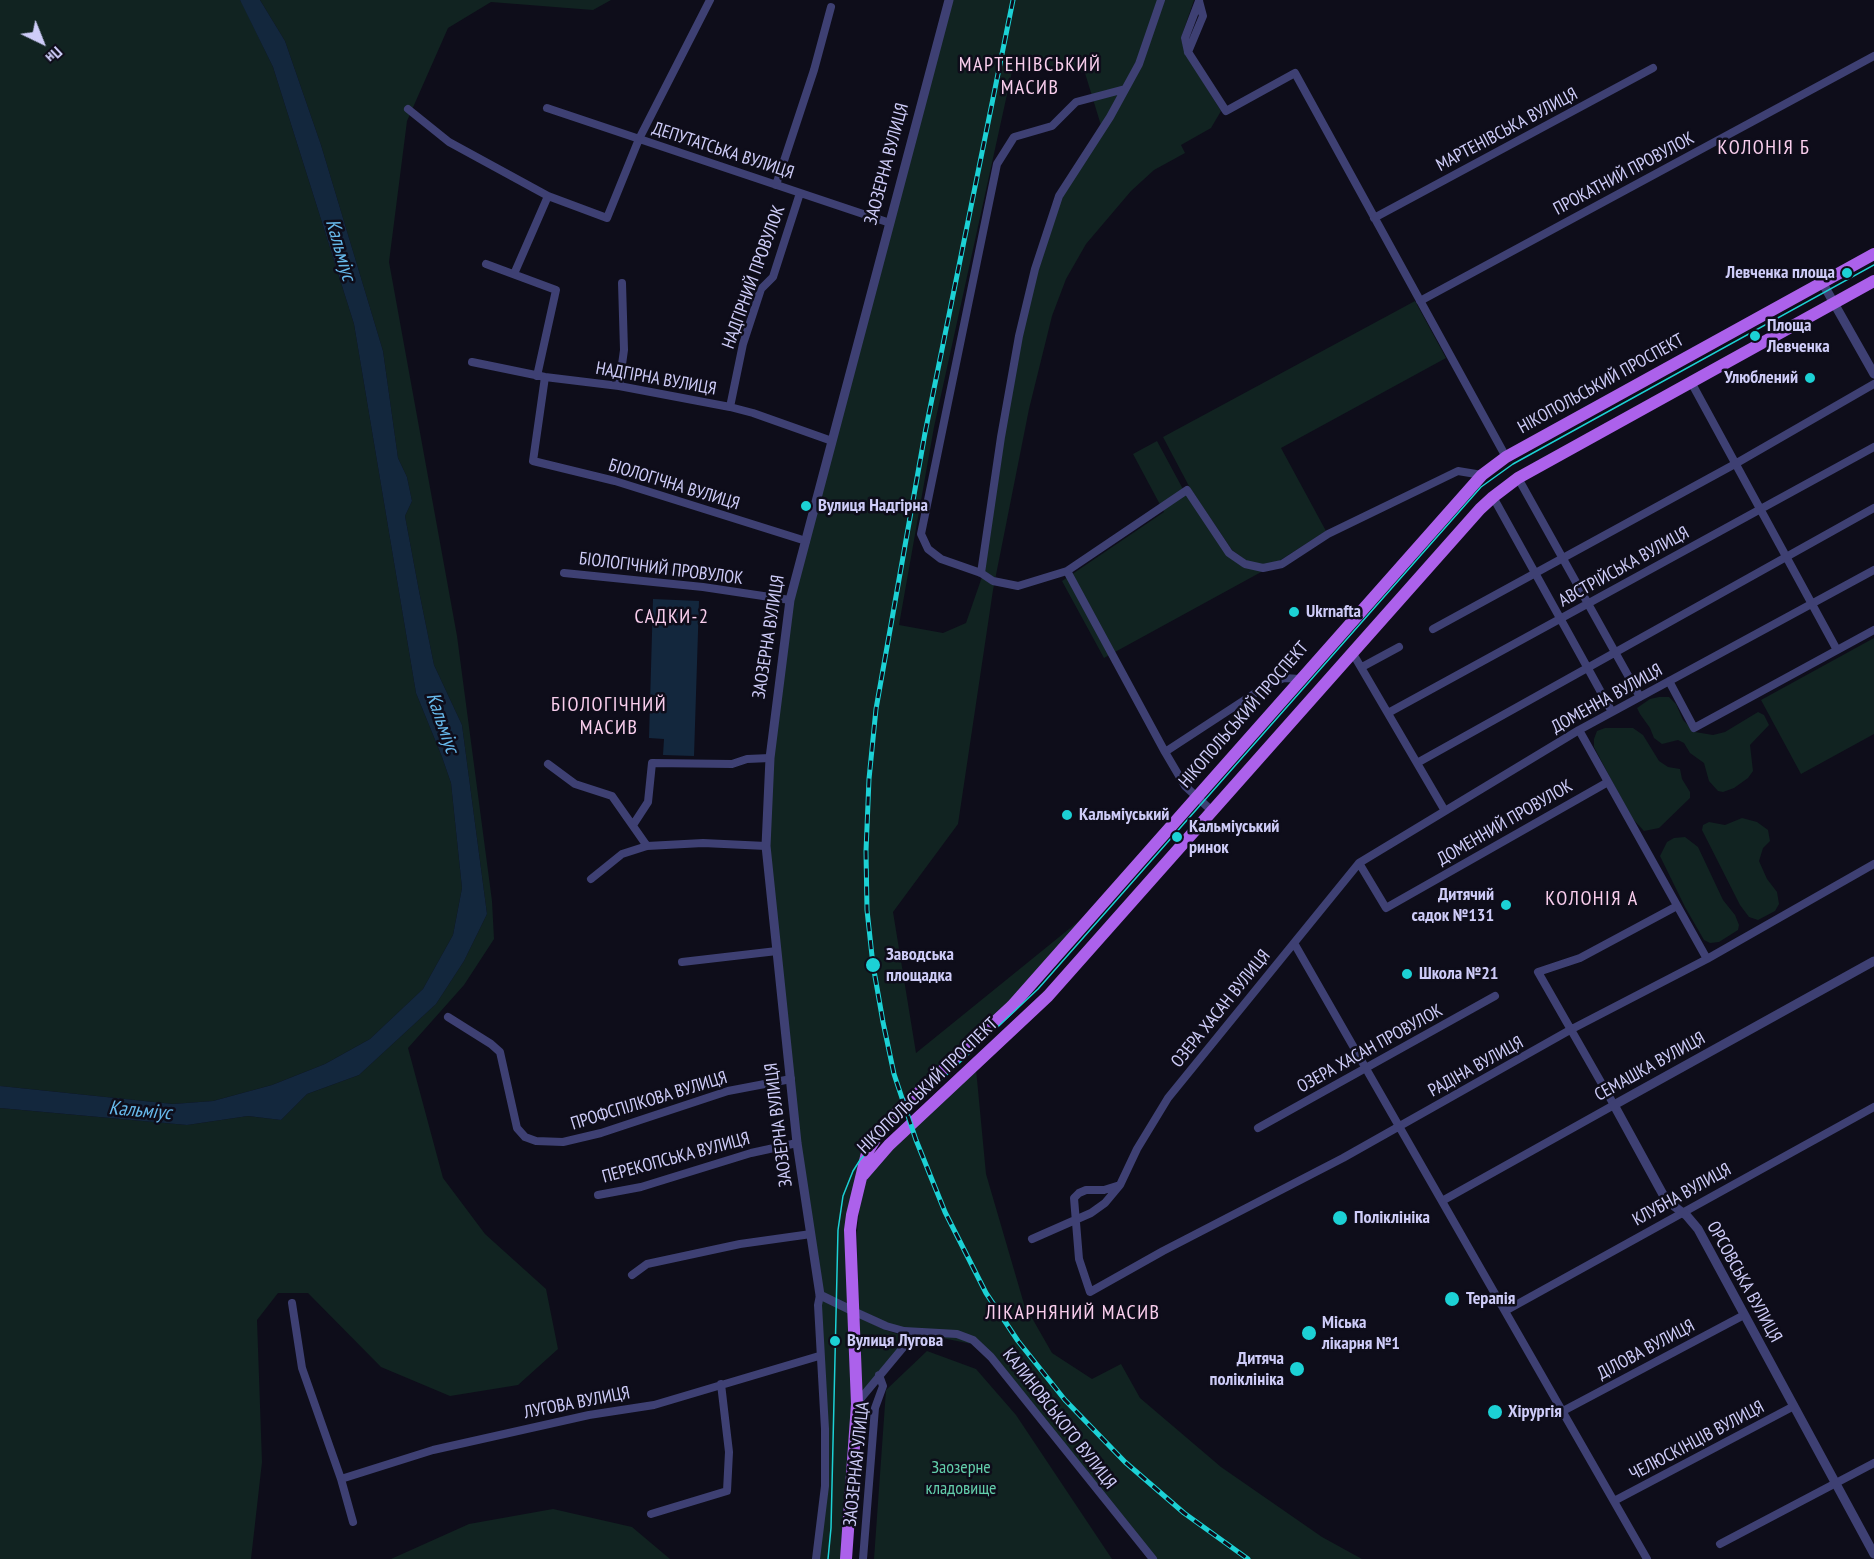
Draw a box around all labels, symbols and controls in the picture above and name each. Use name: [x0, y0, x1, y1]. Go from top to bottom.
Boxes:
north arrow: [12, 12, 72, 72]
text: Пн: [42, 43, 67, 68]
district label: МАРТЕНІВСЬКИЙ МАСИВ: [959, 53, 1101, 100]
street label: МАРТЕНІВСЬКА ВУЛИЦЯ: [1433, 84, 1581, 176]
street label: ЗАОЗЕРНА ВУЛИЦЯ: [860, 101, 914, 227]
street label: ДЕПУТАТСЬКА ВУЛИЦЯ: [649, 118, 797, 184]
street label: ПРОКАТНИЙ ПРОВУЛОК: [1550, 128, 1698, 220]
district label: КОЛОНІЯ Б: [1718, 136, 1810, 160]
street label: НАДГІРНИЙ ПРОВУЛОК: [718, 202, 790, 352]
water label: Кальміус: [320, 216, 360, 284]
place label: Левченка площа: [1726, 262, 1835, 284]
marker: Левченка площа: [1840, 266, 1854, 280]
place label: Площа Левченка: [1767, 315, 1830, 358]
street label: НІКОПОЛЬСЬКИЙ ПРОСПЕКТ: [1514, 329, 1688, 439]
marker: Площа Левченка: [1748, 329, 1762, 343]
street label: НАДГІРНА ВУЛИЦЯ: [594, 358, 718, 400]
place label: Улюблений: [1724, 367, 1798, 389]
marker: Улюблений: [1803, 371, 1817, 385]
street label: БІОЛОГІЧНА ВУЛИЦЯ: [606, 455, 742, 515]
place label: Вулиця Надгірна: [818, 495, 928, 517]
marker: Вулиця Надгірна: [799, 499, 813, 513]
street label: АВСТРІЙСЬКА ВУЛИЦЯ: [1555, 522, 1693, 612]
street label: БІОЛОГІЧНИЙ ПРОВУЛОК: [578, 548, 744, 590]
street label: ЗАОЗЕРНА ВУЛИЦЯ: [749, 574, 789, 700]
place label: Ukrnafta: [1306, 601, 1361, 623]
district label: САДКИ-2: [635, 605, 709, 629]
marker: Ukrnafta: [1287, 605, 1301, 619]
street label: НІКОПОЛЬСЬКИЙ ПРОСПЕКТ: [1175, 638, 1313, 792]
street label: ДОМЕННА ВУЛИЦЯ: [1548, 660, 1666, 738]
water label: Кальміус: [420, 689, 464, 757]
district label: БІОЛОГІЧНИЙ МАСИВ: [551, 693, 667, 740]
street label: ДОМЕННИЙ ПРОВУЛОК: [1434, 775, 1576, 871]
place label: Кальміуський: [1079, 804, 1169, 826]
marker: Кальміуський: [1060, 808, 1074, 822]
place label: Кальміуський ринок: [1189, 816, 1279, 858]
marker: Кальміуський ринок: [1170, 830, 1184, 844]
place label: Дитячий садок №131: [1411, 884, 1494, 926]
district label: КОЛОНІЯ А: [1545, 887, 1639, 911]
marker: Дитячий садок №131: [1499, 898, 1513, 912]
place label: Заводська площадка: [886, 944, 954, 986]
street label: ОЗЕРА ХАСАН ВУЛИЦЯ: [1167, 946, 1275, 1072]
marker: Заводська площадка: [864, 956, 882, 974]
place label: Школа №21: [1419, 963, 1498, 985]
marker: Школа №21: [1400, 967, 1414, 981]
street label: ОЗЕРА ХАСАН ПРОВУЛОК: [1293, 1000, 1447, 1098]
street label: НІКОПОЛЬСЬКИЙ ПРОСПЕКТ: [853, 1013, 1003, 1159]
street label: СЕМАШКА ВУЛИЦЯ: [1591, 1028, 1709, 1106]
street label: РАДІНА ВУЛИЦЯ: [1425, 1032, 1527, 1102]
street label: ЗАОЗЕРНА ВУЛИЦЯ: [761, 1062, 797, 1188]
street label: ПРОФСПІЛКОВА ВУЛИЦЯ: [568, 1067, 730, 1135]
water label: Кальміус: [108, 1096, 172, 1126]
street label: ПЕРЕКОПСЬКА ВУЛИЦЯ: [600, 1128, 752, 1188]
street label: КЛУБНА ВУЛИЦЯ: [1629, 1159, 1735, 1231]
place label: Поліклініка: [1354, 1207, 1430, 1229]
marker: Поліклініка: [1331, 1209, 1349, 1227]
street label: ОРСОВСЬКА ВУЛИЦЯ: [1702, 1218, 1786, 1346]
place label: Терапія: [1466, 1288, 1515, 1310]
marker: Терапія: [1443, 1290, 1461, 1308]
district label: ЛІКАРНЯНИЙ МАСИВ: [986, 1301, 1160, 1325]
place label: Міська лікарня №1: [1322, 1312, 1400, 1354]
street label: ДІЛОВА ВУЛИЦЯ: [1594, 1315, 1698, 1385]
marker: Міська лікарня №1: [1300, 1324, 1318, 1342]
place label: Вулиця Лугова: [847, 1330, 943, 1352]
marker: Вулиця Лугова: [828, 1334, 842, 1348]
street label: КАЛИНОВСЬКОГО ВУЛИЦЯ: [998, 1345, 1120, 1493]
place label: Дитяча поліклініка: [1210, 1348, 1284, 1390]
marker: Дитяча поліклініка: [1288, 1360, 1306, 1378]
street label: ЛУГОВА ВУЛИЦЯ: [522, 1382, 632, 1424]
street label: ЧЕЛЮСКІНЦІВ ВУЛИЦЯ: [1626, 1396, 1768, 1486]
street label: ЗАОЗЕРНАЯ УЛИЦА: [840, 1401, 874, 1527]
place label: Хірургія: [1508, 1401, 1562, 1423]
marker: Хірургія: [1486, 1403, 1504, 1421]
park label: Заозерне кладовище: [925, 1457, 997, 1500]

